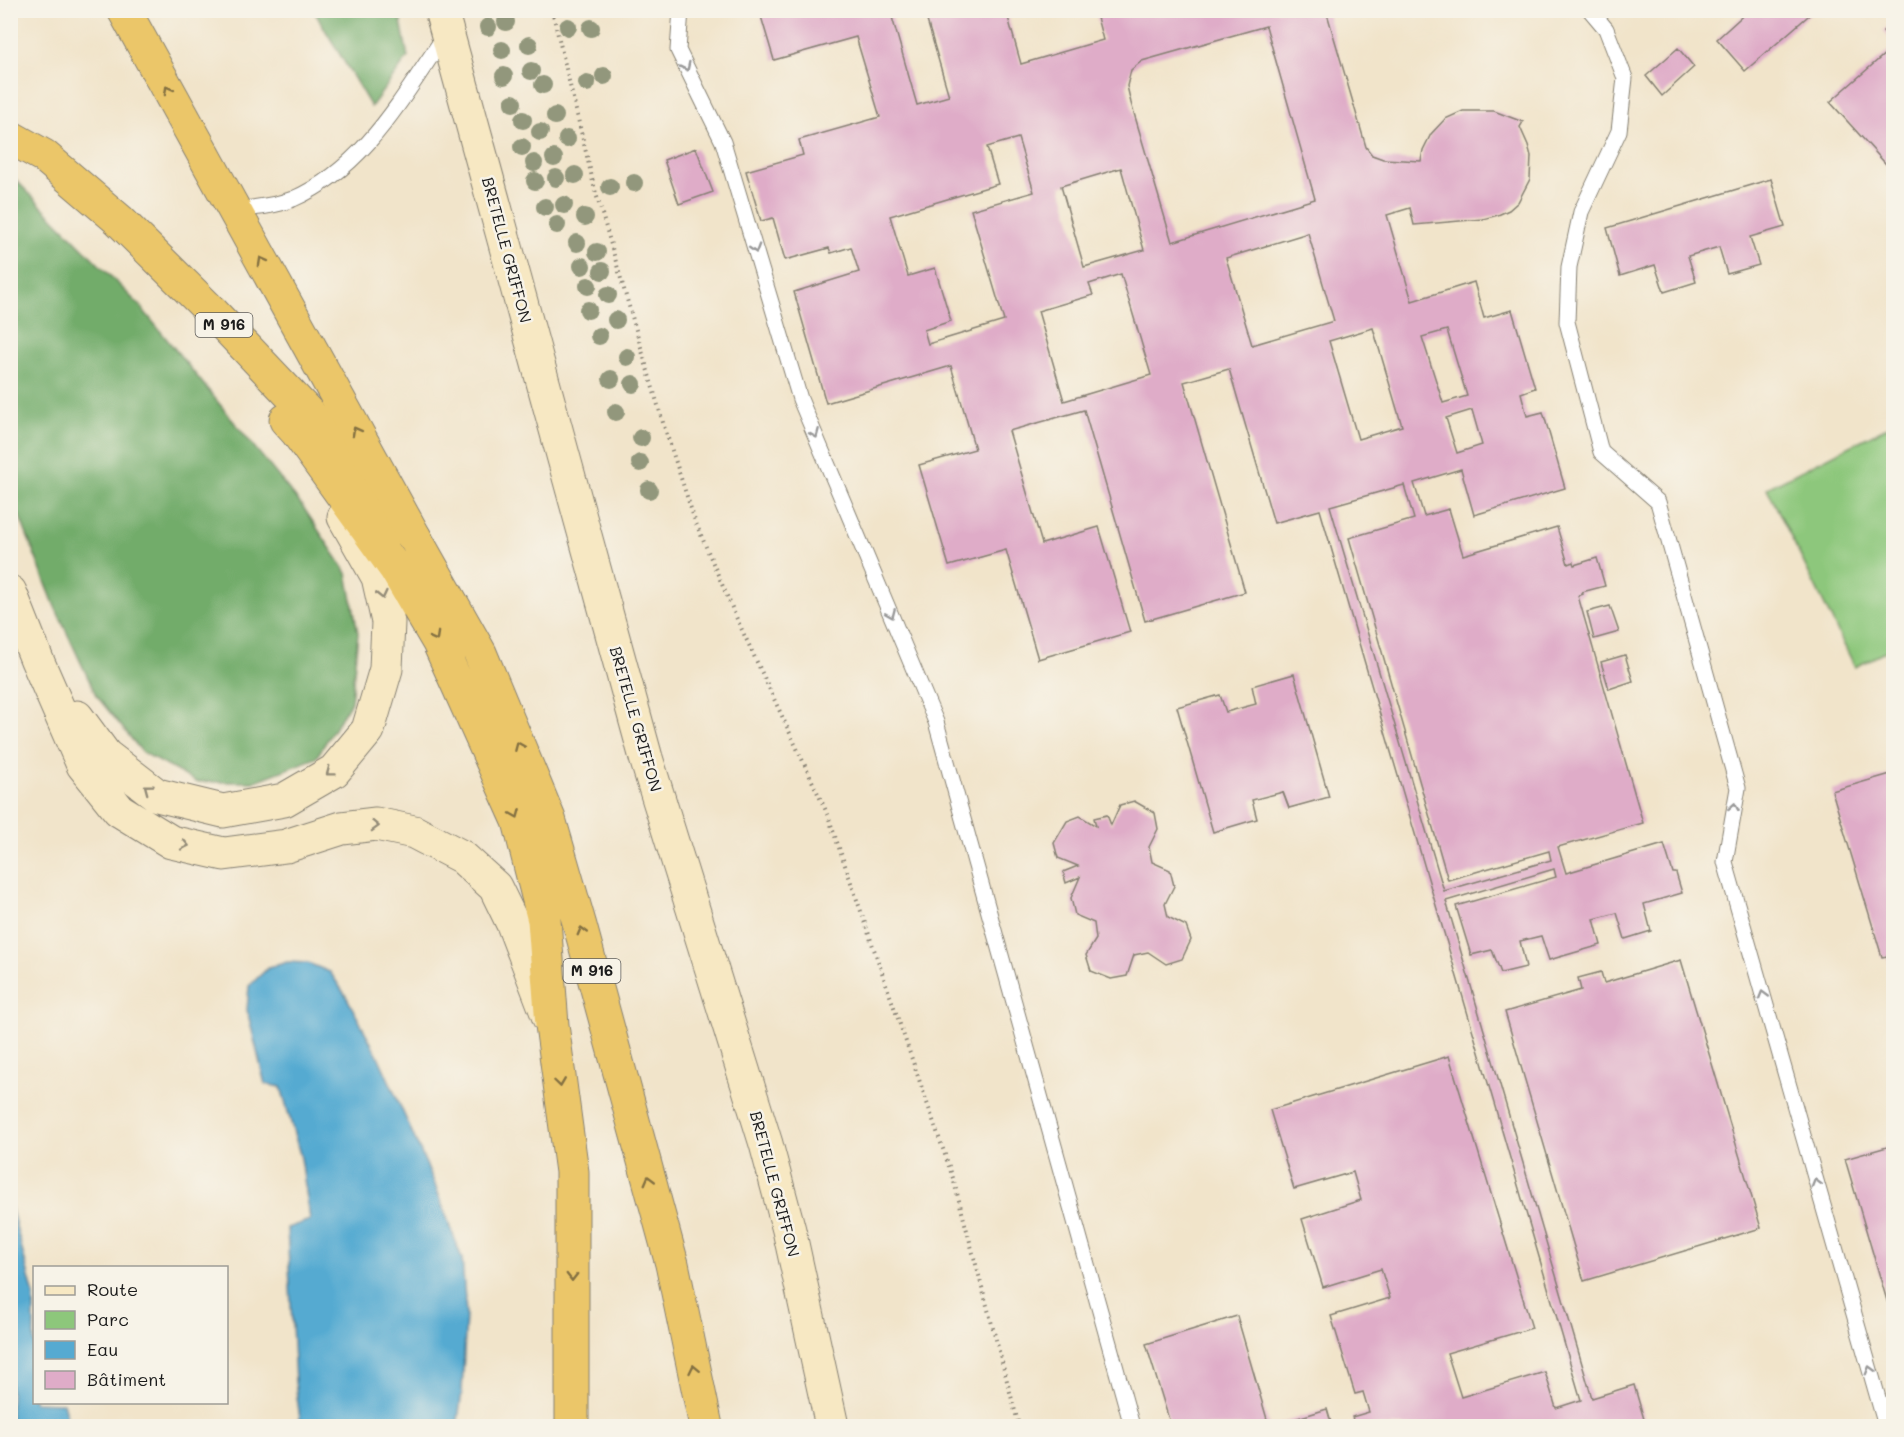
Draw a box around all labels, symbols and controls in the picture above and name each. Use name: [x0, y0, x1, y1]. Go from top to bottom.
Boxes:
one-way arrow: [679, 61, 691, 72]
one-way arrow: [164, 86, 175, 96]
street label: BRETELLE GRIFFON: [478, 175, 537, 325]
one-way arrow: [748, 243, 760, 254]
one-way arrow: [258, 257, 269, 267]
road number: M 916: [196, 313, 252, 337]
one-way arrow: [352, 427, 364, 438]
one-way arrow: [808, 428, 820, 439]
one-way arrow: [374, 590, 387, 600]
one-way arrow: [884, 608, 896, 619]
one-way arrow: [428, 631, 439, 641]
street label: BRETELLE GRIFFON: [606, 644, 667, 794]
one-way arrow: [514, 742, 526, 753]
one-way arrow: [326, 765, 337, 776]
one-way arrow: [144, 785, 155, 796]
one-way arrow: [1728, 802, 1740, 811]
one-way arrow: [509, 808, 521, 819]
one-way arrow: [371, 819, 380, 832]
one-way arrow: [179, 838, 189, 851]
one-way arrow: [576, 926, 589, 936]
road number: M 916: [564, 959, 620, 983]
one-way arrow: [1758, 990, 1770, 1001]
one-way arrow: [553, 1078, 565, 1087]
street label: BRETELLE GRIFFON: [746, 1109, 805, 1259]
one-way arrow: [644, 1175, 656, 1186]
one-way arrow: [1811, 1178, 1824, 1188]
legend: [33, 1266, 228, 1404]
one-way arrow: [566, 1272, 578, 1281]
text: Route: [87, 1277, 138, 1301]
text: Parc: [87, 1307, 129, 1331]
text: Eau: [87, 1337, 118, 1361]
one-way arrow: [688, 1365, 701, 1375]
one-way arrow: [1865, 1365, 1877, 1376]
text: Bâtiment: [87, 1367, 166, 1391]

